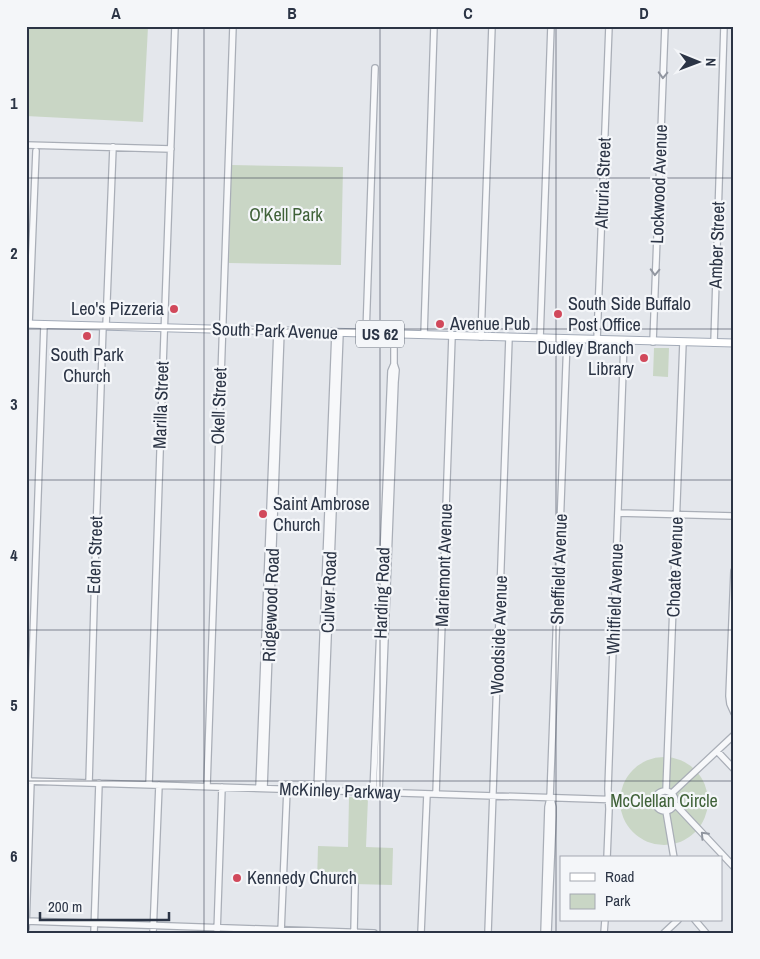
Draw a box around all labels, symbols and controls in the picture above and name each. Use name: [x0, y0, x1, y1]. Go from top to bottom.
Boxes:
text: A: [111, 2, 121, 24]
text: B: [287, 2, 297, 24]
text: C: [463, 2, 473, 24]
text: D: [639, 2, 649, 24]
north arrow: [672, 38, 722, 88]
text: N: [702, 58, 720, 67]
one-way arrow: [657, 71, 668, 79]
text: 1: [10, 92, 18, 114]
street label: Lockwood Avenue: [644, 124, 673, 244]
street label: Altruria Street: [588, 137, 617, 230]
street label: Amber Street: [702, 201, 731, 290]
park label: O'Kell Park: [249, 202, 323, 227]
text: 2: [10, 242, 18, 264]
one-way arrow: [650, 269, 661, 277]
place label: South Side Buffalo Post Office: [568, 291, 691, 337]
place label: Leo's Pizzeria: [71, 296, 164, 321]
marker: Leo's Pizzeria: [168, 303, 180, 315]
marker: South Side Buffalo Post Office: [552, 308, 564, 320]
place label: Avenue Pub: [449, 311, 530, 336]
street label: South Park Avenue: [212, 316, 338, 345]
marker: Avenue Pub: [434, 318, 446, 330]
road number: US 62: [356, 320, 404, 348]
marker: South Park Church: [81, 330, 93, 342]
place label: Dudley Branch Library: [537, 335, 635, 381]
place label: South Park Church: [50, 342, 124, 388]
marker: Dudley Branch Library: [638, 352, 650, 364]
street label: Marilla Street: [146, 361, 175, 449]
street label: Okell Street: [205, 367, 232, 445]
text: 3: [10, 393, 18, 415]
place label: Saint Ambrose Church: [273, 491, 370, 537]
street label: Mariemont Avenue: [429, 503, 458, 627]
marker: Saint Ambrose Church: [257, 508, 269, 520]
street label: Sheffield Avenue: [544, 513, 573, 625]
street label: Eden Street: [81, 516, 108, 594]
street label: Choate Avenue: [660, 516, 689, 618]
street label: Whitfield Avenue: [600, 543, 629, 655]
text: 4: [10, 544, 18, 566]
street label: Harding Road: [367, 547, 396, 639]
street label: Ridgewood Road: [256, 548, 285, 662]
street label: Culver Road: [315, 551, 342, 633]
street label: Woodside Avenue: [484, 575, 513, 695]
text: 5: [10, 694, 18, 716]
street label: McKinley Parkway: [279, 776, 402, 805]
park label: McClellan Circle: [610, 788, 718, 813]
one-way arrow: [701, 832, 710, 841]
text: 6: [10, 845, 18, 867]
legend: [560, 856, 722, 922]
place label: Kennedy Church: [247, 865, 357, 890]
text: Road: [605, 866, 634, 887]
marker: Kennedy Church: [231, 872, 243, 884]
scale bar: [40, 889, 169, 921]
text: Park: [605, 890, 631, 911]
text: 200 m: [48, 896, 82, 917]

